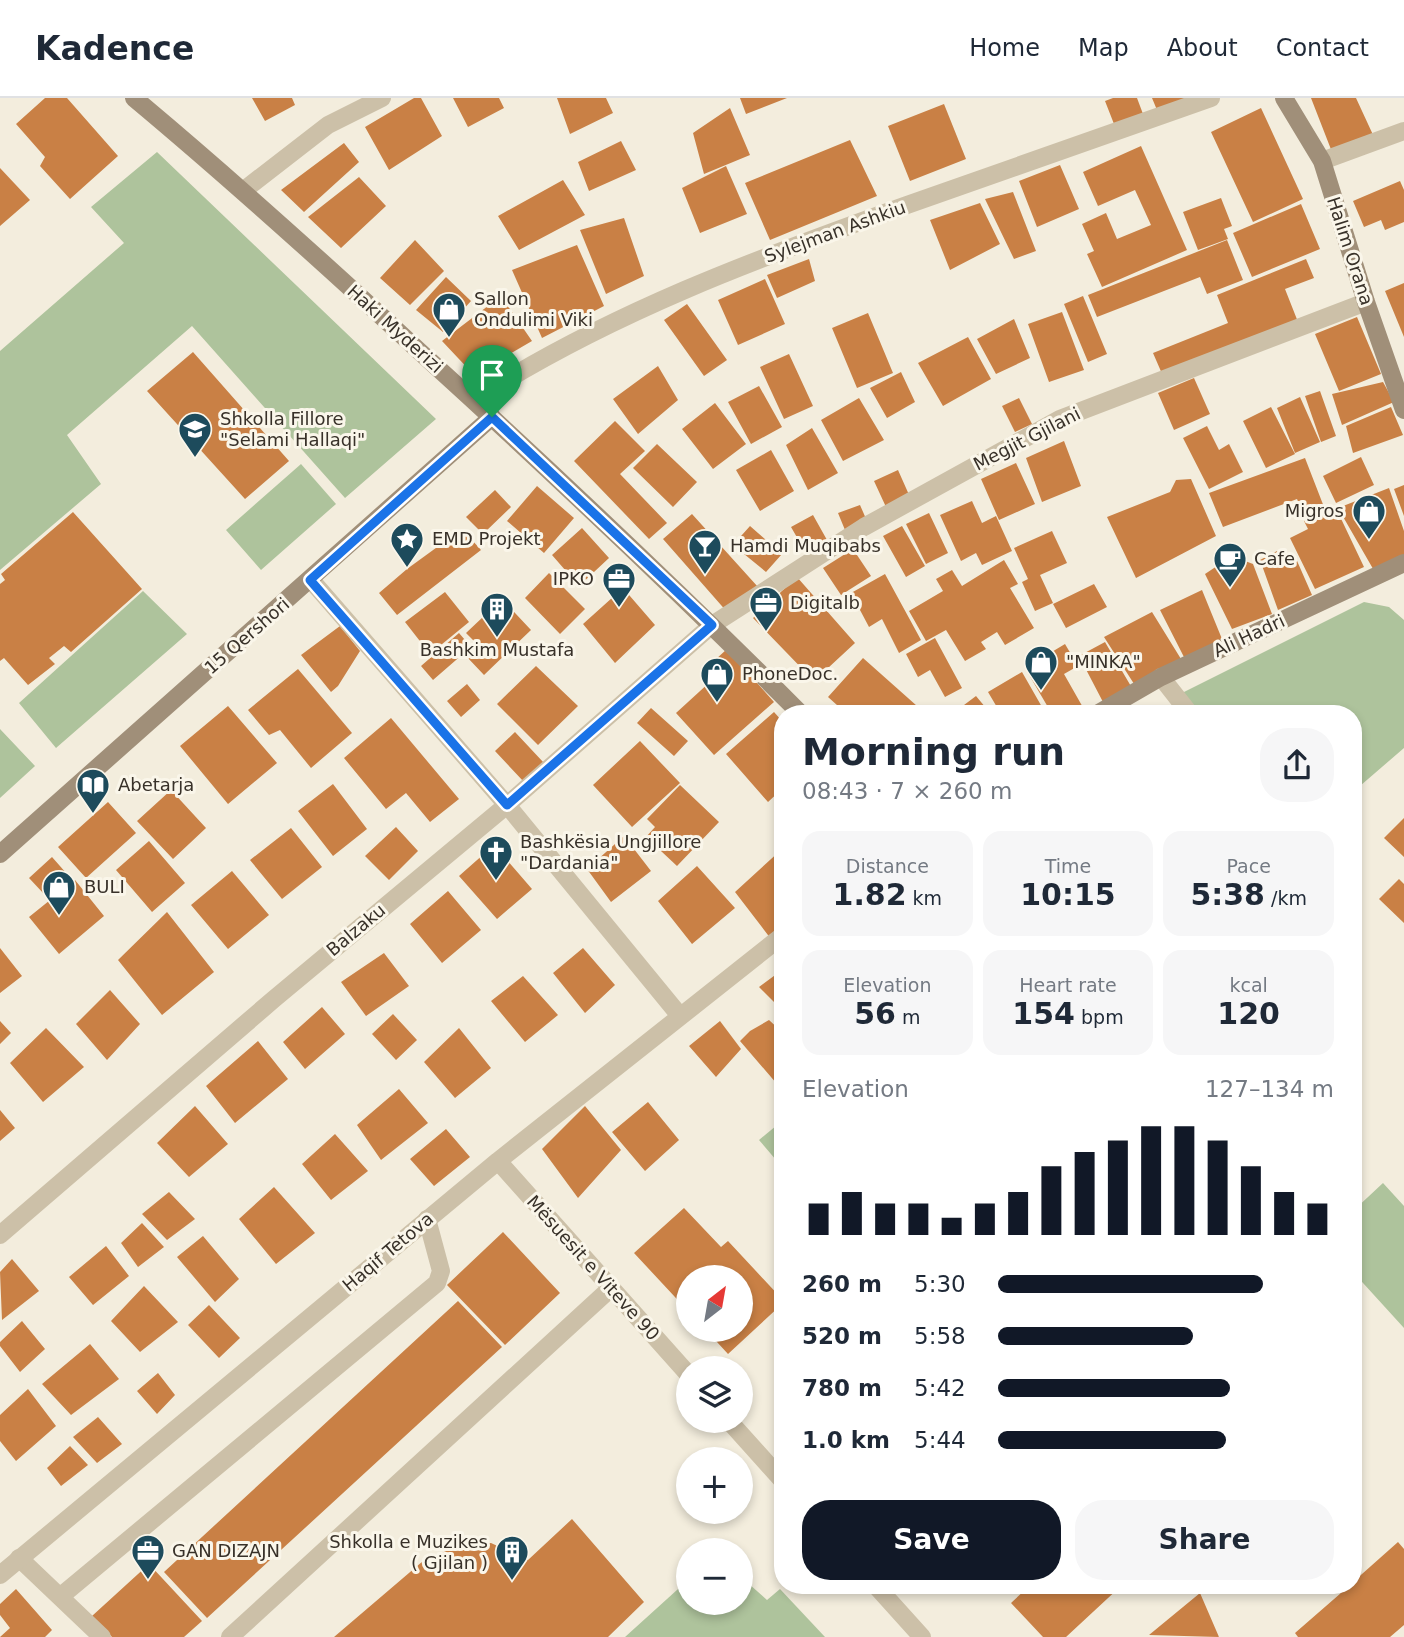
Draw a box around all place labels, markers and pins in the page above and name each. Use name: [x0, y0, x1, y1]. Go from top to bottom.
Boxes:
place label: Sallon Ondulimi Viki: [474, 288, 593, 330]
shop icon: Sallon Ondulimi Viki: [430, 290, 468, 339]
pin: [462, 345, 522, 417]
place label: Shkolla Fillore "Selami Hallaqi": [220, 408, 365, 450]
school or university icon: Shkolla Fillore "Selami Hallaqi": [176, 410, 214, 459]
shop icon: Migros: [1350, 492, 1388, 541]
place label: Migros: [1285, 500, 1344, 521]
place icon: EMD Projekt: [388, 520, 426, 569]
bar icon: Hamdi Muqibabs: [686, 527, 724, 576]
place label: EMD Projekt: [432, 528, 541, 549]
place label: Hamdi Muqibabs: [730, 535, 881, 556]
cafe icon: Cafe: [1211, 540, 1249, 589]
place label: Cafe: [1254, 548, 1295, 569]
office icon: IPKO: [600, 560, 638, 609]
place label: IPKO: [553, 568, 594, 589]
office icon: Digitalb: [747, 584, 785, 633]
building icon: Bashkim Mustafa: [478, 590, 516, 639]
place label: Digitalb: [790, 592, 860, 613]
place label: Bashkim Mustafa: [420, 639, 574, 660]
shop icon: "MINKA": [1022, 643, 1060, 692]
place label: "MINKA": [1066, 651, 1141, 672]
shop icon: PhoneDoc.: [698, 655, 736, 704]
place label: PhoneDoc.: [742, 663, 838, 684]
library icon: Abetarja: [74, 766, 112, 815]
place label: Abetarja: [118, 774, 194, 795]
place label: Bashkësia Ungjillore "Dardania": [520, 831, 701, 873]
church icon: Bashkësia Ungjillore "Dardania": [477, 833, 515, 882]
shop icon: BULI: [40, 868, 78, 917]
place label: BULI: [84, 876, 125, 897]
place label: Shkolla e Muzikes ( Gjilan ): [329, 1531, 488, 1573]
office icon: GAN DIZAJN: [129, 1532, 167, 1581]
building icon: Shkolla e Muzikes ( Gjilan ): [493, 1533, 531, 1582]
place label: GAN DIZAJN: [172, 1540, 280, 1561]

